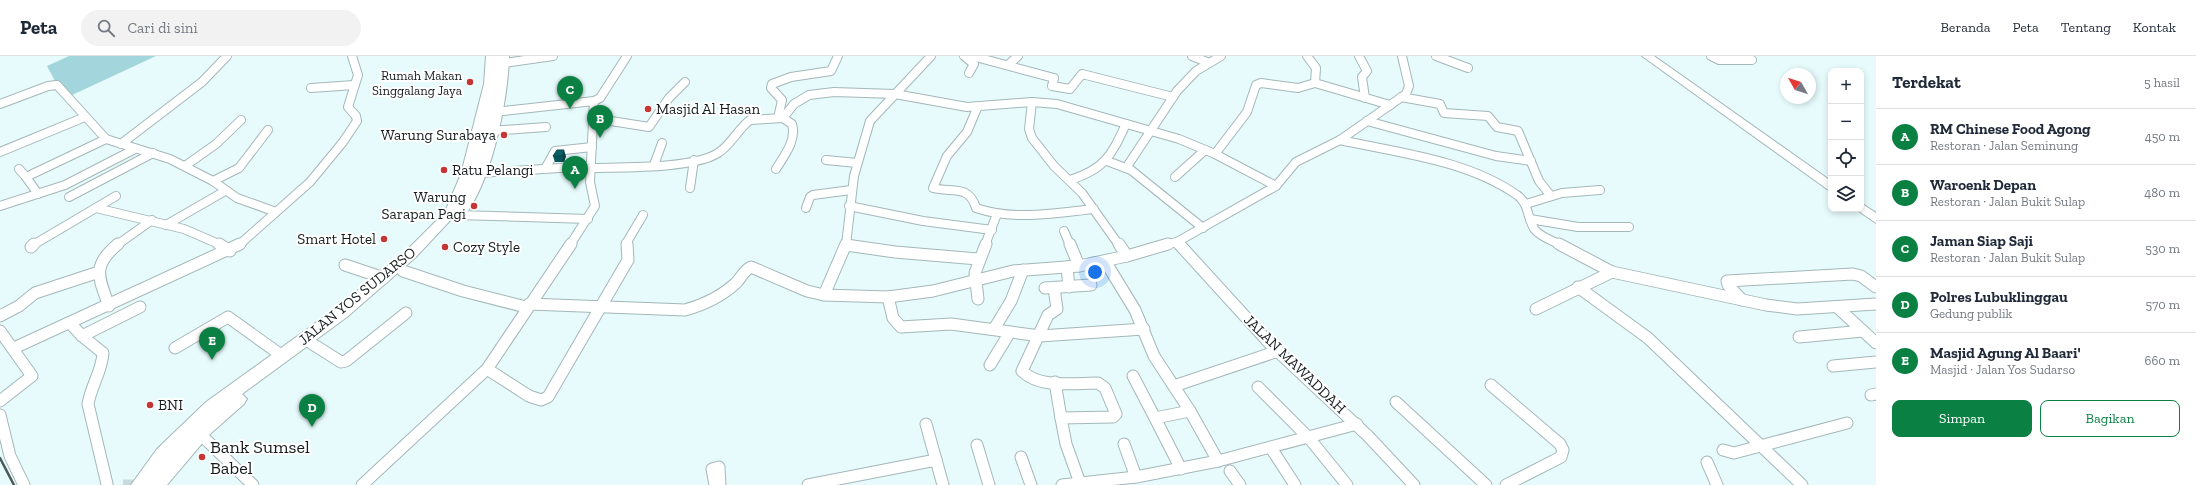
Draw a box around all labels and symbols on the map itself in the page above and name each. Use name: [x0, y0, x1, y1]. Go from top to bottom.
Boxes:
place label: Rumah Makan Singgalang Jaya: [372, 68, 463, 98]
north arrow: [1780, 68, 1816, 104]
pin: C: [557, 76, 583, 109]
marker: Rumah Makan Singgalang Jaya: [465, 77, 475, 87]
place label: Masjid Al Hasan: [656, 100, 760, 118]
marker: Masjid Al Hasan: [643, 104, 653, 114]
pin: B: [587, 105, 613, 138]
place label: Warung Surabaya: [381, 126, 496, 144]
marker: Warung Surabaya: [499, 130, 509, 140]
pin: A: [562, 156, 588, 189]
place label: Ratu Pelangi: [452, 161, 533, 179]
marker: Ratu Pelangi: [439, 165, 449, 175]
place label: Warung Sarapan Pagi: [382, 188, 466, 223]
marker: Warung Sarapan Pagi: [469, 201, 479, 211]
place label: Smart Hotel: [297, 230, 376, 248]
marker: Smart Hotel: [379, 234, 389, 244]
place label: Cozy Style: [453, 238, 520, 256]
marker: Cozy Style: [440, 242, 450, 252]
street label: JALAN YOS SUDARSO: [295, 243, 419, 349]
your location: [1085, 262, 1105, 282]
street label: JALAN MAWADDAH: [1240, 311, 1350, 417]
pin: E: [199, 327, 225, 360]
pin: D: [299, 394, 325, 427]
place label: BNI: [158, 396, 183, 414]
marker: BNI: [145, 400, 155, 410]
place label: Bank Sumsel Babel: [210, 436, 310, 479]
marker: Bank Sumsel Babel: [197, 452, 207, 462]

